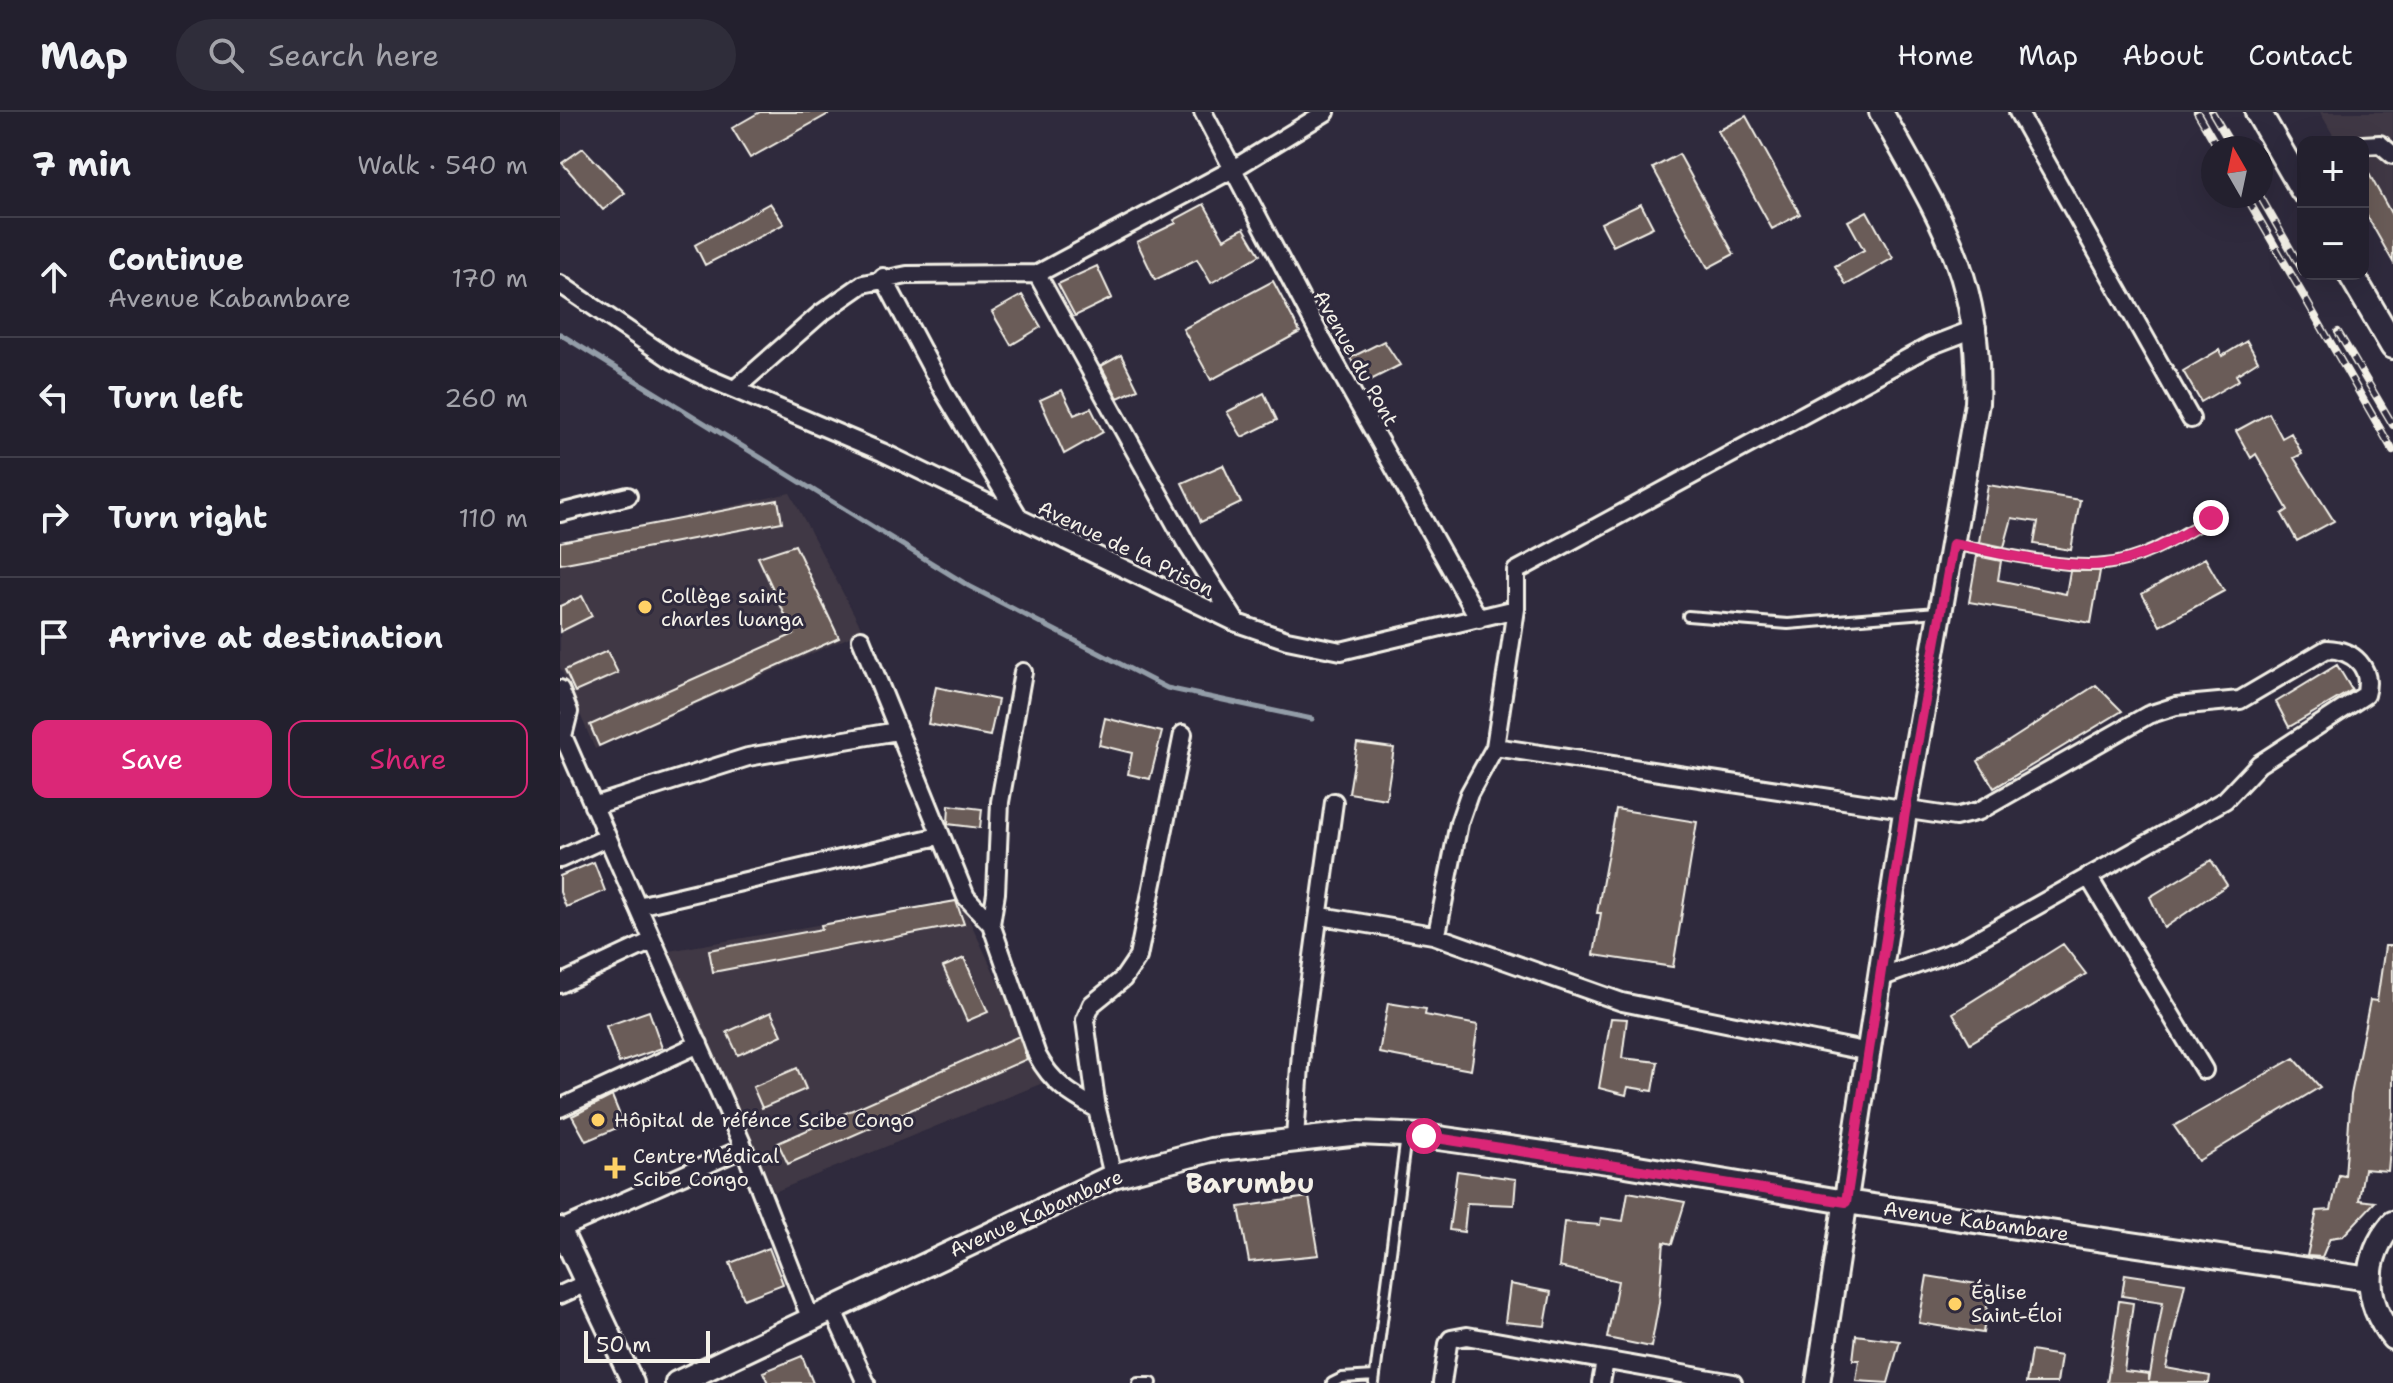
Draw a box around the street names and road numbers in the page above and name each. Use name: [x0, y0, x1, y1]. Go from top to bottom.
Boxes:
street label: Avenue du Pont: [1308, 285, 1404, 431]
street label: Avenue de la Prison: [1034, 494, 1218, 602]
street label: Avenue Kabambare: [945, 1163, 1127, 1263]
street label: Avenue Kabambare: [1882, 1195, 2070, 1247]

